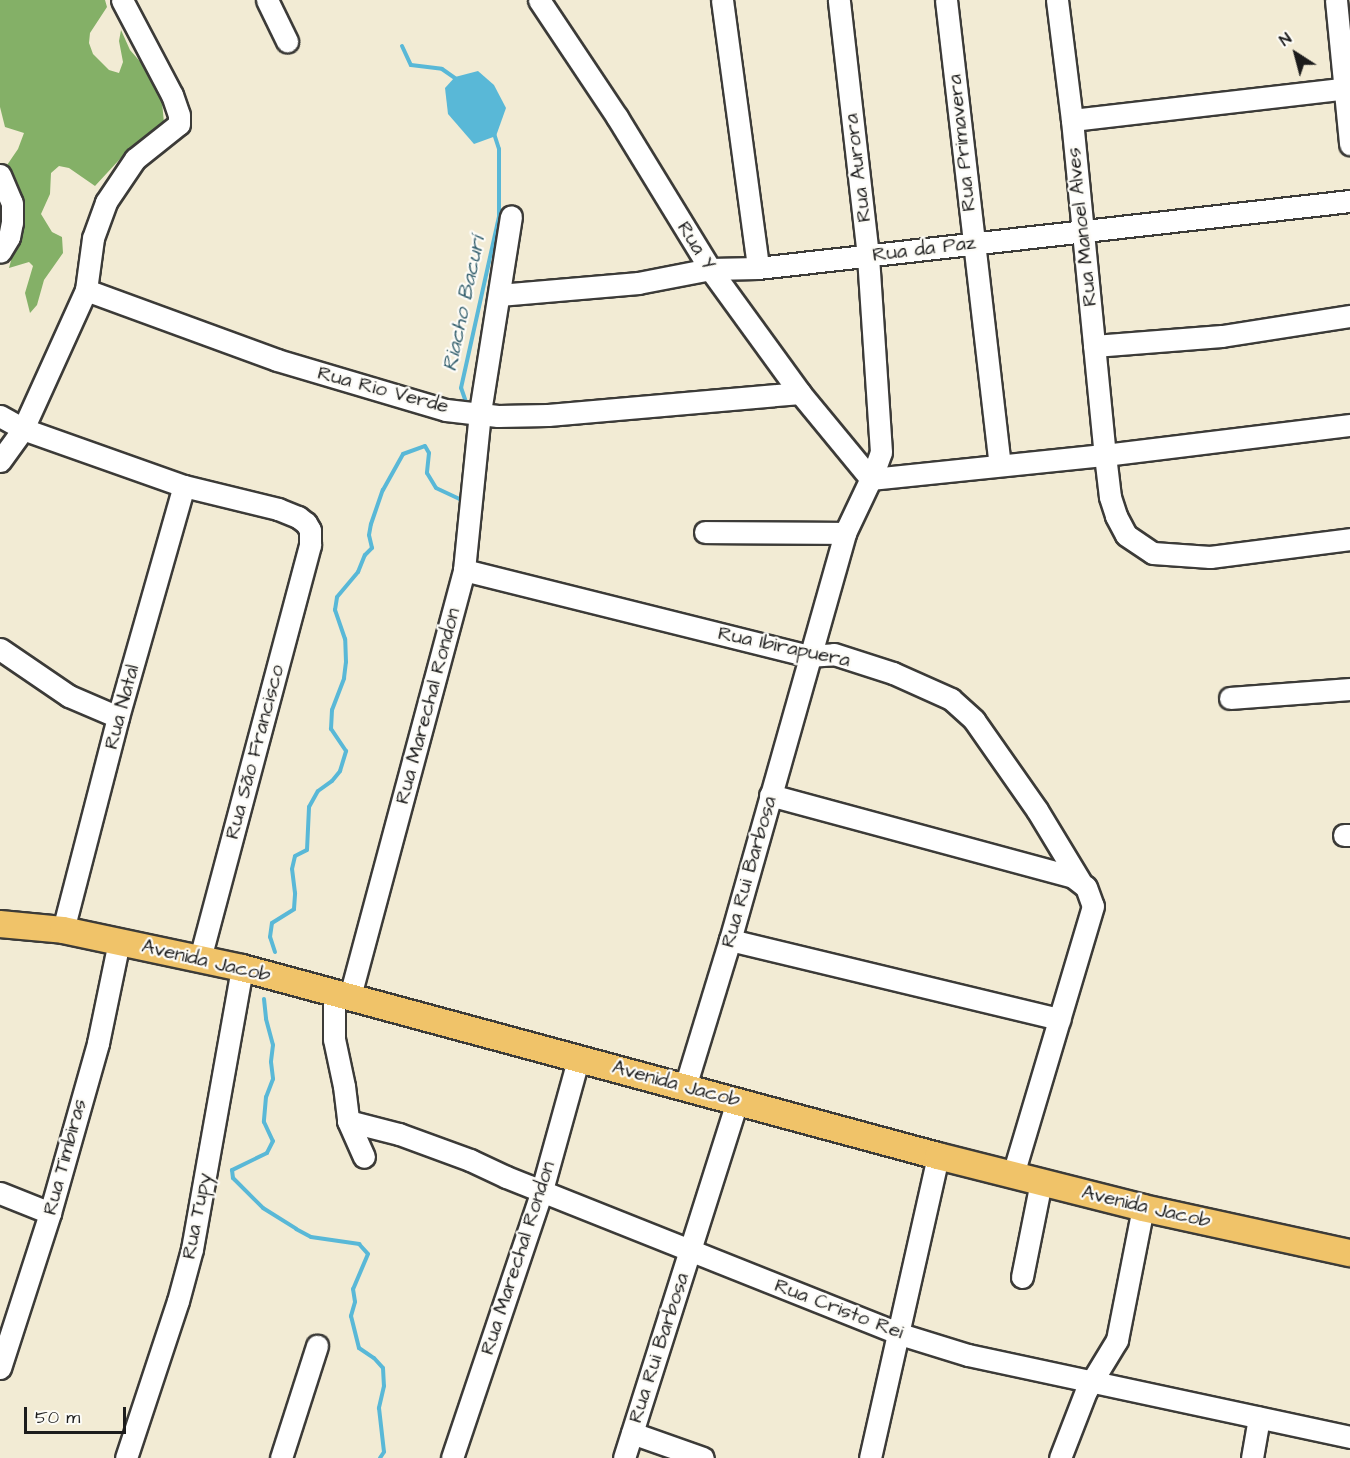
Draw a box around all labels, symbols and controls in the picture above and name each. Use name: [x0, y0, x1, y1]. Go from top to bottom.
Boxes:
north arrow: [1266, 24, 1326, 84]
text: N: [1275, 28, 1296, 51]
street label: Rua Primavera: [943, 73, 981, 213]
street label: Rua Aurora: [839, 112, 877, 224]
street label: Rua Manoel Alves: [1062, 146, 1102, 308]
street label: Rua Y: [672, 217, 720, 275]
street label: Rua da Paz: [871, 231, 977, 267]
water label: Riacho Bacurí: [437, 234, 491, 374]
street label: Rua Rio Verde: [315, 361, 451, 419]
street label: Rua Marechal Rondon: [390, 605, 466, 807]
street label: Rua Ibirapuera: [716, 621, 852, 673]
street label: Rua Natal: [99, 662, 145, 752]
street label: Rua São Francisco: [220, 662, 290, 842]
street label: Rua Rui Barbosa: [716, 794, 782, 950]
street label: Avenida Jacob: [139, 935, 273, 987]
street label: Avenida Jacob: [609, 1055, 743, 1113]
street label: Rua Timbiras: [38, 1096, 92, 1218]
street label: Rua Marechal Rondon: [475, 1158, 561, 1358]
street label: Rua Tupy: [177, 1171, 217, 1261]
street label: Avenida Jacob: [1079, 1181, 1213, 1233]
street label: Rua Rui Barbosa: [623, 1270, 695, 1426]
street label: Rua Cristo Rei: [771, 1273, 907, 1345]
scale bar: [27, 1395, 129, 1433]
text: 50 m: [35, 1405, 80, 1430]

